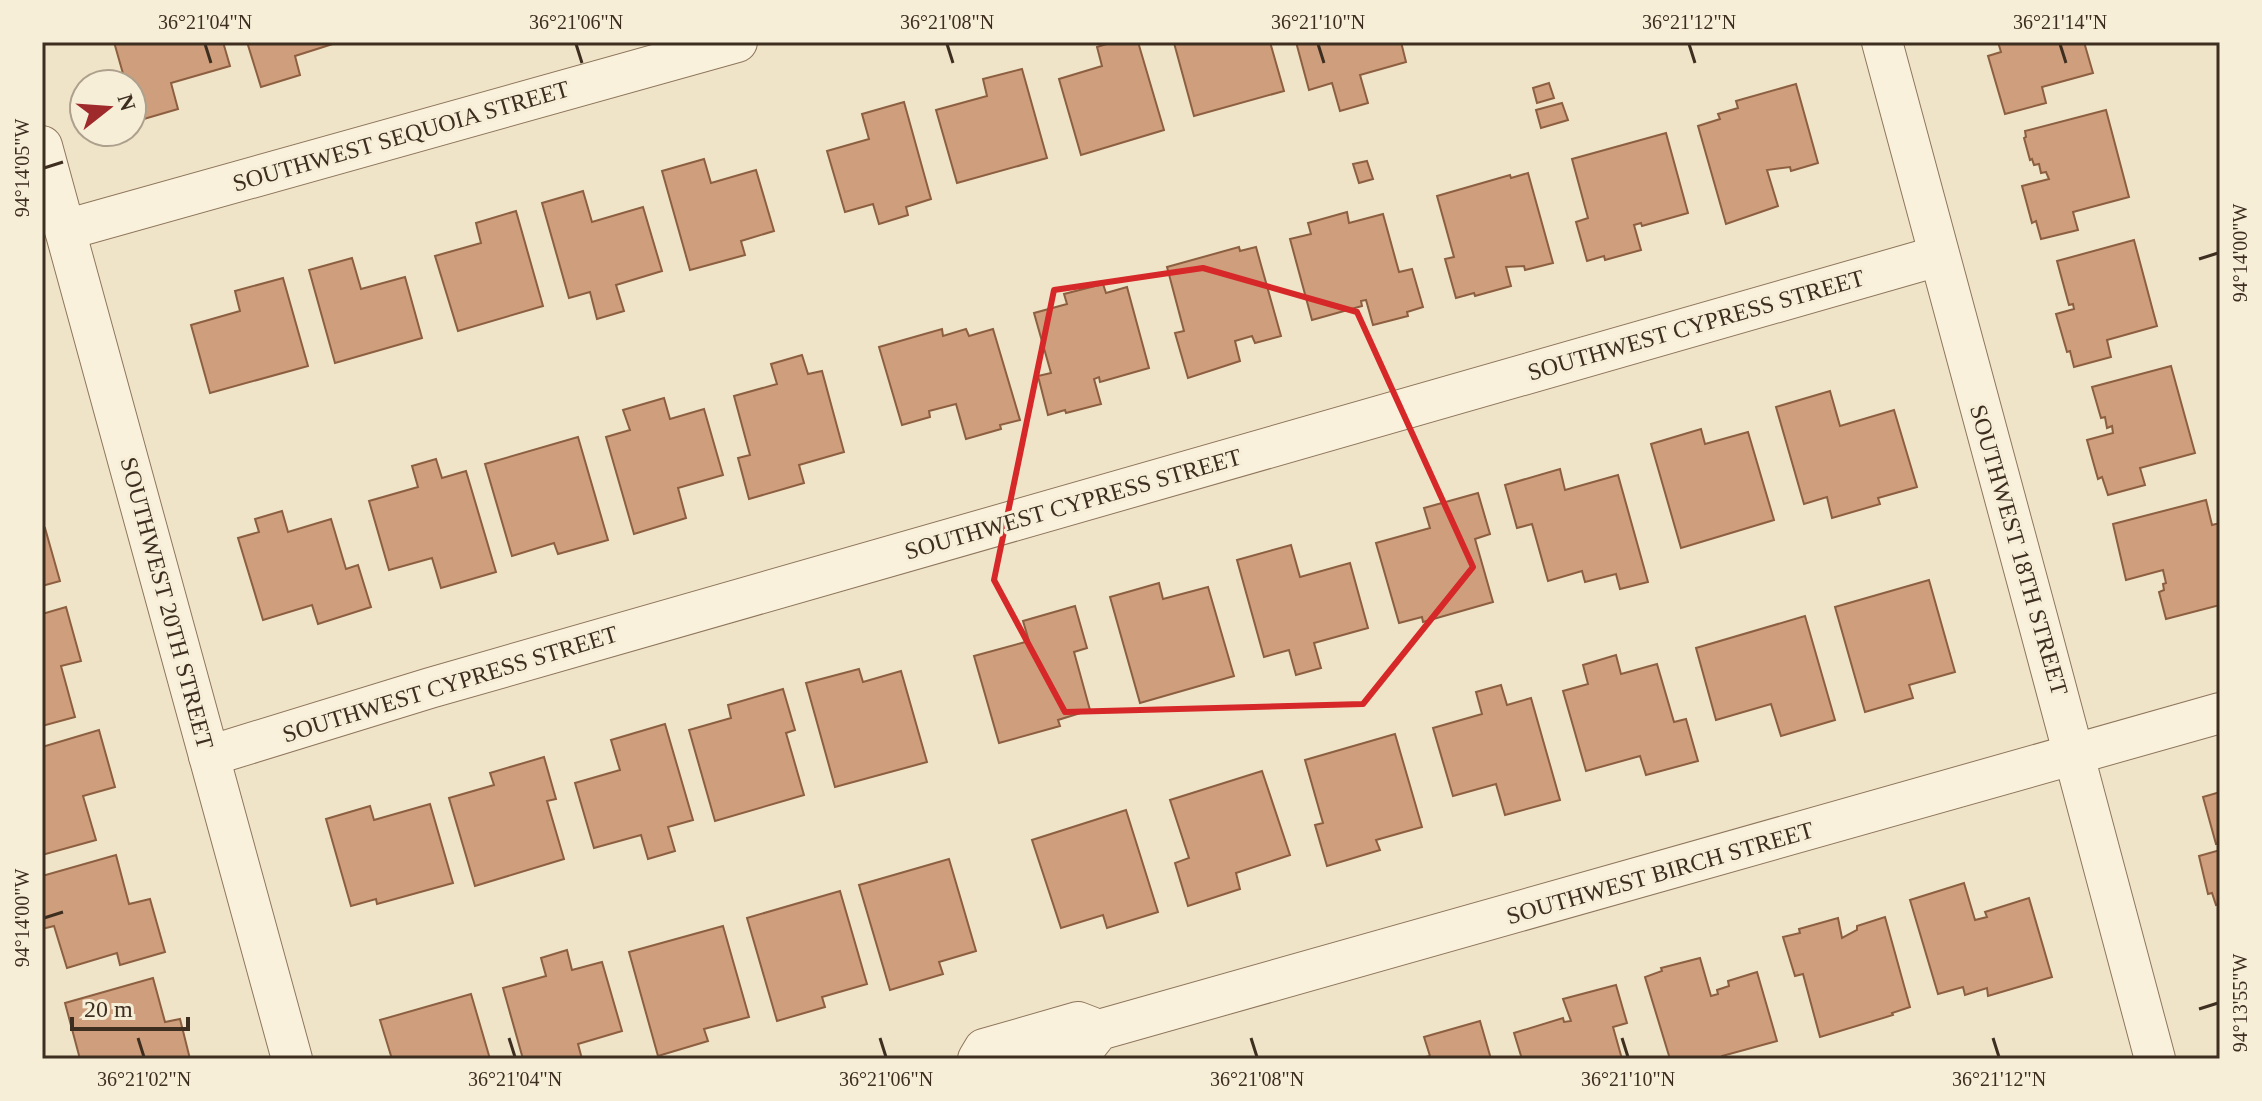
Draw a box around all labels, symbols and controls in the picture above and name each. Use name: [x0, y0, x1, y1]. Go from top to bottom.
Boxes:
text: 36°21'04"N: [158, 11, 252, 33]
text: 36°21'06"N: [529, 11, 623, 33]
text: 36°21'08"N: [900, 11, 994, 33]
text: 36°21'10"N: [1271, 11, 1365, 33]
text: 36°21'12"N: [1642, 11, 1736, 33]
text: 36°21'14"N: [2013, 11, 2107, 33]
north arrow: [68, 68, 148, 148]
street label: SOUTHWEST SEQUOIA STREET: [230, 75, 573, 197]
text: N: [112, 91, 141, 114]
text: 94°14'05"W: [11, 119, 33, 217]
text: 94°14'00"W: [2229, 204, 2251, 302]
street label: SOUTHWEST CYPRESS STREET: [1525, 264, 1868, 386]
street label: SOUTHWEST 18TH STREET: [1965, 402, 2073, 699]
street label: SOUTHWEST CYPRESS STREET: [902, 443, 1245, 565]
street label: SOUTHWEST 20TH STREET: [116, 454, 219, 752]
street label: SOUTHWEST CYPRESS STREET: [279, 620, 621, 747]
street label: SOUTHWEST BIRCH STREET: [1503, 817, 1817, 929]
text: 94°14'00"W: [11, 869, 33, 967]
text: 94°13'55"W: [2229, 954, 2251, 1052]
scale bar: [72, 981, 188, 1031]
text: 20 m: [84, 996, 133, 1022]
text: 36°21'02"N: [97, 1068, 191, 1090]
text: 36°21'04"N: [468, 1068, 562, 1090]
text: 36°21'06"N: [839, 1068, 933, 1090]
text: 36°21'08"N: [1210, 1068, 1304, 1090]
text: 36°21'10"N: [1581, 1068, 1675, 1090]
text: 36°21'12"N: [1952, 1068, 2046, 1090]

